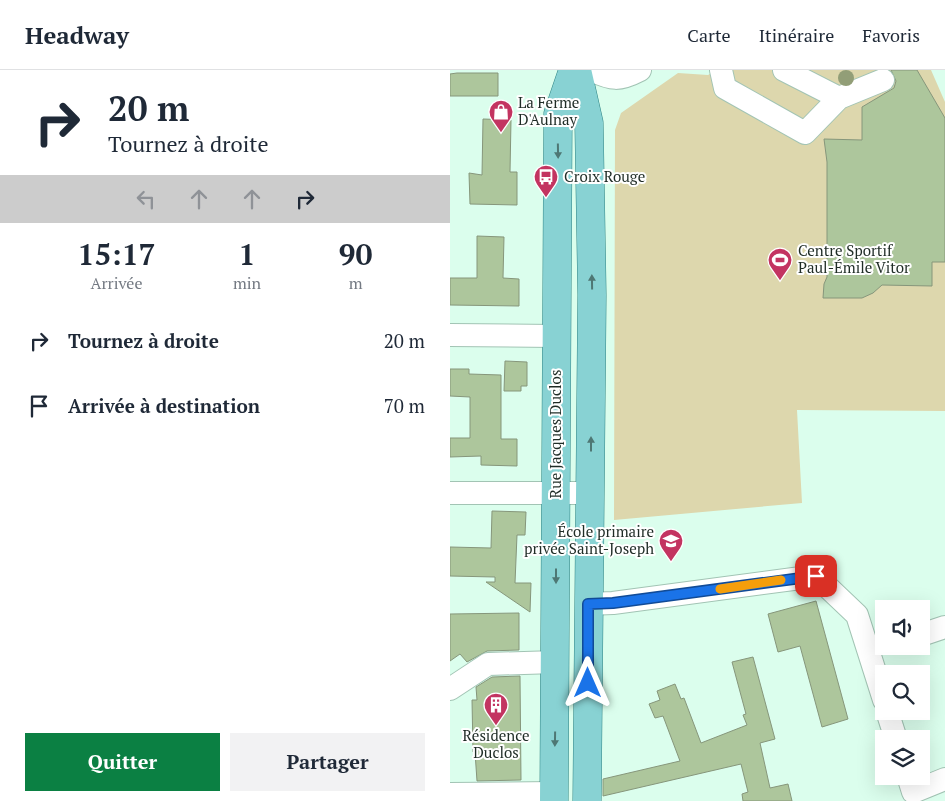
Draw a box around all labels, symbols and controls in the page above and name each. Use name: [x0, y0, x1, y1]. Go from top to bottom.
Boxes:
text: Headway: [25, 19, 129, 51]
text: Carte: [687, 23, 731, 47]
text: Itinéraire: [759, 23, 834, 47]
text: Favoris: [862, 23, 920, 47]
text: 20 m: [108, 85, 189, 131]
icon: right: [25, 90, 90, 155]
place label: La Ferme D'Aulnay: [518, 92, 579, 129]
shop icon: La Ferme D'Aulnay: [488, 99, 514, 133]
text: Tournez à droite: [108, 129, 269, 158]
one-way arrow: [554, 144, 562, 160]
bus stop icon: Croix Rouge: [533, 164, 559, 198]
place label: Croix Rouge: [564, 166, 645, 186]
icon: left: [132, 185, 160, 213]
icon: ahead: [185, 185, 213, 213]
icon: ahead: [238, 185, 266, 213]
icon: right: [291, 185, 319, 213]
text: 15:17: [77, 234, 156, 274]
text: 1: [239, 234, 256, 274]
text: 90: [339, 234, 373, 274]
place label: Centre Sportif Paul-Émile Vitor: [798, 240, 910, 277]
sports icon: Centre Sportif Paul-Émile Vitor: [767, 247, 793, 281]
text: Arrivée: [91, 272, 142, 294]
text: min: [233, 272, 261, 294]
text: m: [349, 272, 362, 294]
one-way arrow: [587, 274, 595, 290]
icon: right: [25, 327, 53, 355]
text: Tournez à droite: [68, 328, 219, 353]
text: 20 m: [384, 328, 425, 353]
street label: Rue Jacques Duclos: [545, 370, 565, 498]
icon: arrive: [25, 392, 53, 420]
text: Arrivée à destination: [68, 393, 260, 418]
text: 70 m: [384, 393, 425, 418]
one-way arrow: [587, 436, 595, 452]
place label: École primaire privée Saint-Joseph: [524, 521, 654, 558]
school or university icon: École primaire privée Saint-Joseph: [658, 528, 684, 562]
pin: [795, 555, 837, 597]
icon: arrive: [802, 562, 830, 590]
one-way arrow: [552, 569, 560, 585]
map controls: [875, 600, 930, 785]
button: sound: [875, 600, 930, 655]
position arrow: [561, 656, 613, 708]
button: search: [875, 665, 930, 720]
building icon: Résidence Duclos: [483, 692, 509, 726]
place label: Résidence Duclos: [463, 725, 529, 762]
button: layers: [875, 730, 930, 785]
one-way arrow: [551, 731, 559, 747]
button: Quitter: [25, 733, 220, 791]
button: Partager: [230, 733, 425, 791]

